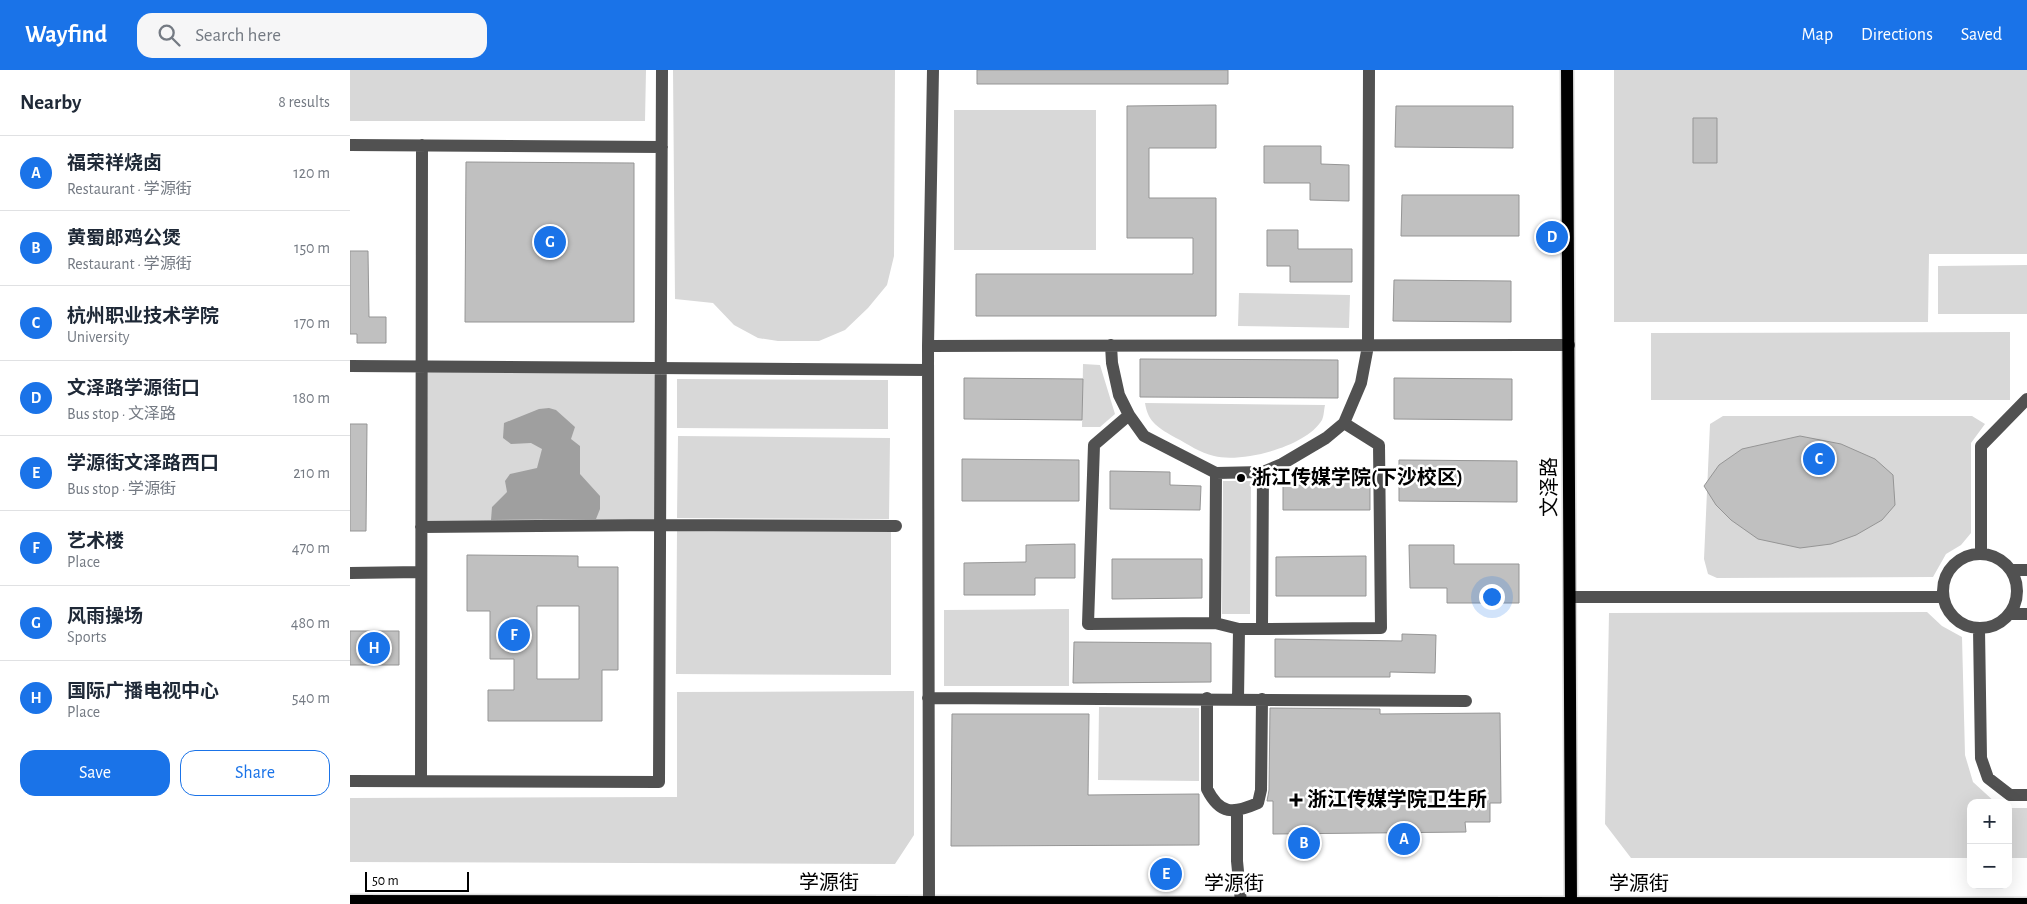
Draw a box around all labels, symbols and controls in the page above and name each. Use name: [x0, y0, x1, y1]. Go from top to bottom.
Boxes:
search box: [137, 13, 487, 58]
icon: search: [155, 21, 183, 49]
text: Wayfind: [25, 23, 107, 47]
text: Search here: [195, 26, 281, 45]
text: Map: [1802, 26, 1833, 44]
text: Directions: [1861, 26, 1933, 44]
text: Saved: [1961, 26, 2002, 44]
text: Nearby: [20, 92, 81, 113]
text: 8 results: [278, 94, 330, 110]
text: 福荣祥烧卤: [67, 154, 162, 173]
text: A: [31, 165, 41, 181]
text: 120 m: [293, 165, 330, 181]
text: Restaurant · 学源街: [67, 181, 192, 197]
pin: D: [1536, 218, 1568, 256]
pin: G: [534, 223, 566, 261]
text: 黄蜀郎鸡公煲: [67, 229, 181, 248]
text: B: [31, 240, 41, 256]
text: 150 m: [294, 240, 330, 256]
text: Restaurant · 学源街: [67, 256, 192, 272]
text: 杭州职业技术学院: [67, 307, 219, 326]
text: C: [32, 315, 40, 331]
text: 170 m: [294, 315, 330, 331]
text: University: [67, 329, 130, 345]
text: 文泽路学源街口: [67, 379, 200, 398]
text: D: [31, 390, 41, 406]
text: 180 m: [293, 390, 330, 406]
text: Bus stop · 文泽路: [67, 406, 176, 422]
pin: C: [1803, 440, 1835, 478]
text: 学源街文泽路西口: [67, 454, 219, 473]
street label: 文泽路: [1539, 457, 1560, 517]
text: E: [32, 465, 40, 481]
text: 210 m: [293, 465, 330, 481]
place label: 浙江传媒学院(下沙校区): [1251, 466, 1463, 488]
marker: 浙江传媒学院(下沙校区): [1235, 472, 1247, 484]
text: Bus stop · 学源街: [67, 481, 176, 497]
text: 艺术楼: [67, 532, 124, 551]
text: F: [32, 540, 40, 556]
text: 470 m: [292, 540, 330, 556]
text: Place: [67, 554, 100, 570]
your location: [1479, 584, 1505, 610]
text: 风雨操场: [67, 607, 143, 626]
text: G: [31, 615, 41, 631]
text: 480 m: [291, 615, 330, 631]
pin: F: [498, 616, 530, 654]
text: Sports: [67, 629, 107, 645]
pin: H: [358, 629, 390, 667]
text: 国际广播电视中心: [67, 682, 219, 701]
text: H: [30, 690, 42, 706]
text: 540 m: [292, 690, 330, 706]
text: Place: [67, 704, 100, 720]
button: Save: [20, 750, 170, 796]
button: Share: [180, 750, 330, 796]
place label: 浙江传媒学院卫生所: [1307, 788, 1487, 810]
marker: 浙江传媒学院卫生所: [1289, 793, 1303, 807]
map controls: [1967, 799, 2012, 889]
button: +: [1967, 799, 2012, 844]
pin: A: [1388, 820, 1420, 858]
pin: B: [1288, 824, 1320, 862]
button: −: [1967, 844, 2012, 889]
pin: E: [1150, 855, 1182, 893]
scale bar: [365, 869, 469, 892]
street label: 学源街: [799, 872, 859, 893]
street label: 学源街: [1204, 873, 1264, 894]
street label: 学源街: [1609, 873, 1669, 894]
text: 50 m: [372, 874, 399, 888]

